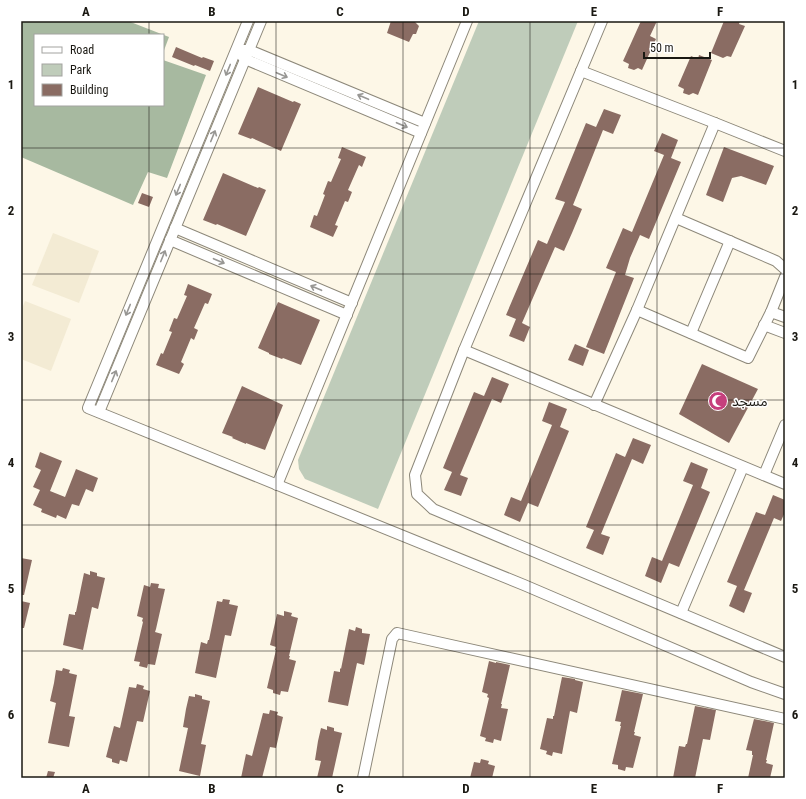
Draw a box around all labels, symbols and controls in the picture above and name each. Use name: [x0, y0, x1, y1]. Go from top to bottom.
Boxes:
text: A: [82, 4, 90, 19]
text: B: [208, 4, 216, 19]
text: C: [336, 4, 344, 19]
text: D: [462, 4, 470, 19]
text: E: [591, 4, 598, 19]
text: F: [717, 4, 723, 19]
legend: [34, 34, 164, 106]
scale bar: [644, 34, 710, 60]
text: 50 m: [650, 41, 674, 55]
text: Road: [70, 43, 94, 57]
text: Park: [70, 63, 92, 77]
one-way arrow: [223, 64, 231, 76]
one-way arrow: [275, 71, 287, 79]
text: 1: [8, 77, 14, 92]
text: 1: [792, 77, 798, 92]
text: Building: [70, 83, 108, 97]
one-way arrow: [358, 93, 370, 101]
one-way arrow: [395, 121, 407, 129]
one-way arrow: [210, 130, 217, 142]
one-way arrow: [174, 184, 181, 196]
text: 2: [8, 203, 15, 218]
text: 2: [792, 203, 799, 218]
one-way arrow: [160, 251, 168, 263]
one-way arrow: [212, 257, 224, 265]
one-way arrow: [310, 283, 322, 291]
one-way arrow: [124, 304, 132, 316]
text: 3: [8, 329, 14, 344]
text: 3: [792, 329, 798, 344]
one-way arrow: [110, 371, 118, 383]
mosque icon: مسجد: [707, 390, 729, 412]
place label: مسجد: [732, 393, 768, 409]
text: 4: [8, 455, 15, 470]
text: 4: [792, 455, 799, 470]
text: 5: [8, 581, 15, 596]
text: 5: [792, 581, 799, 596]
text: 6: [8, 707, 15, 722]
text: 6: [792, 707, 799, 722]
text: A: [82, 781, 90, 796]
text: B: [208, 781, 216, 796]
text: C: [336, 781, 344, 796]
text: D: [462, 781, 470, 796]
text: E: [591, 781, 598, 796]
text: F: [717, 781, 723, 796]

